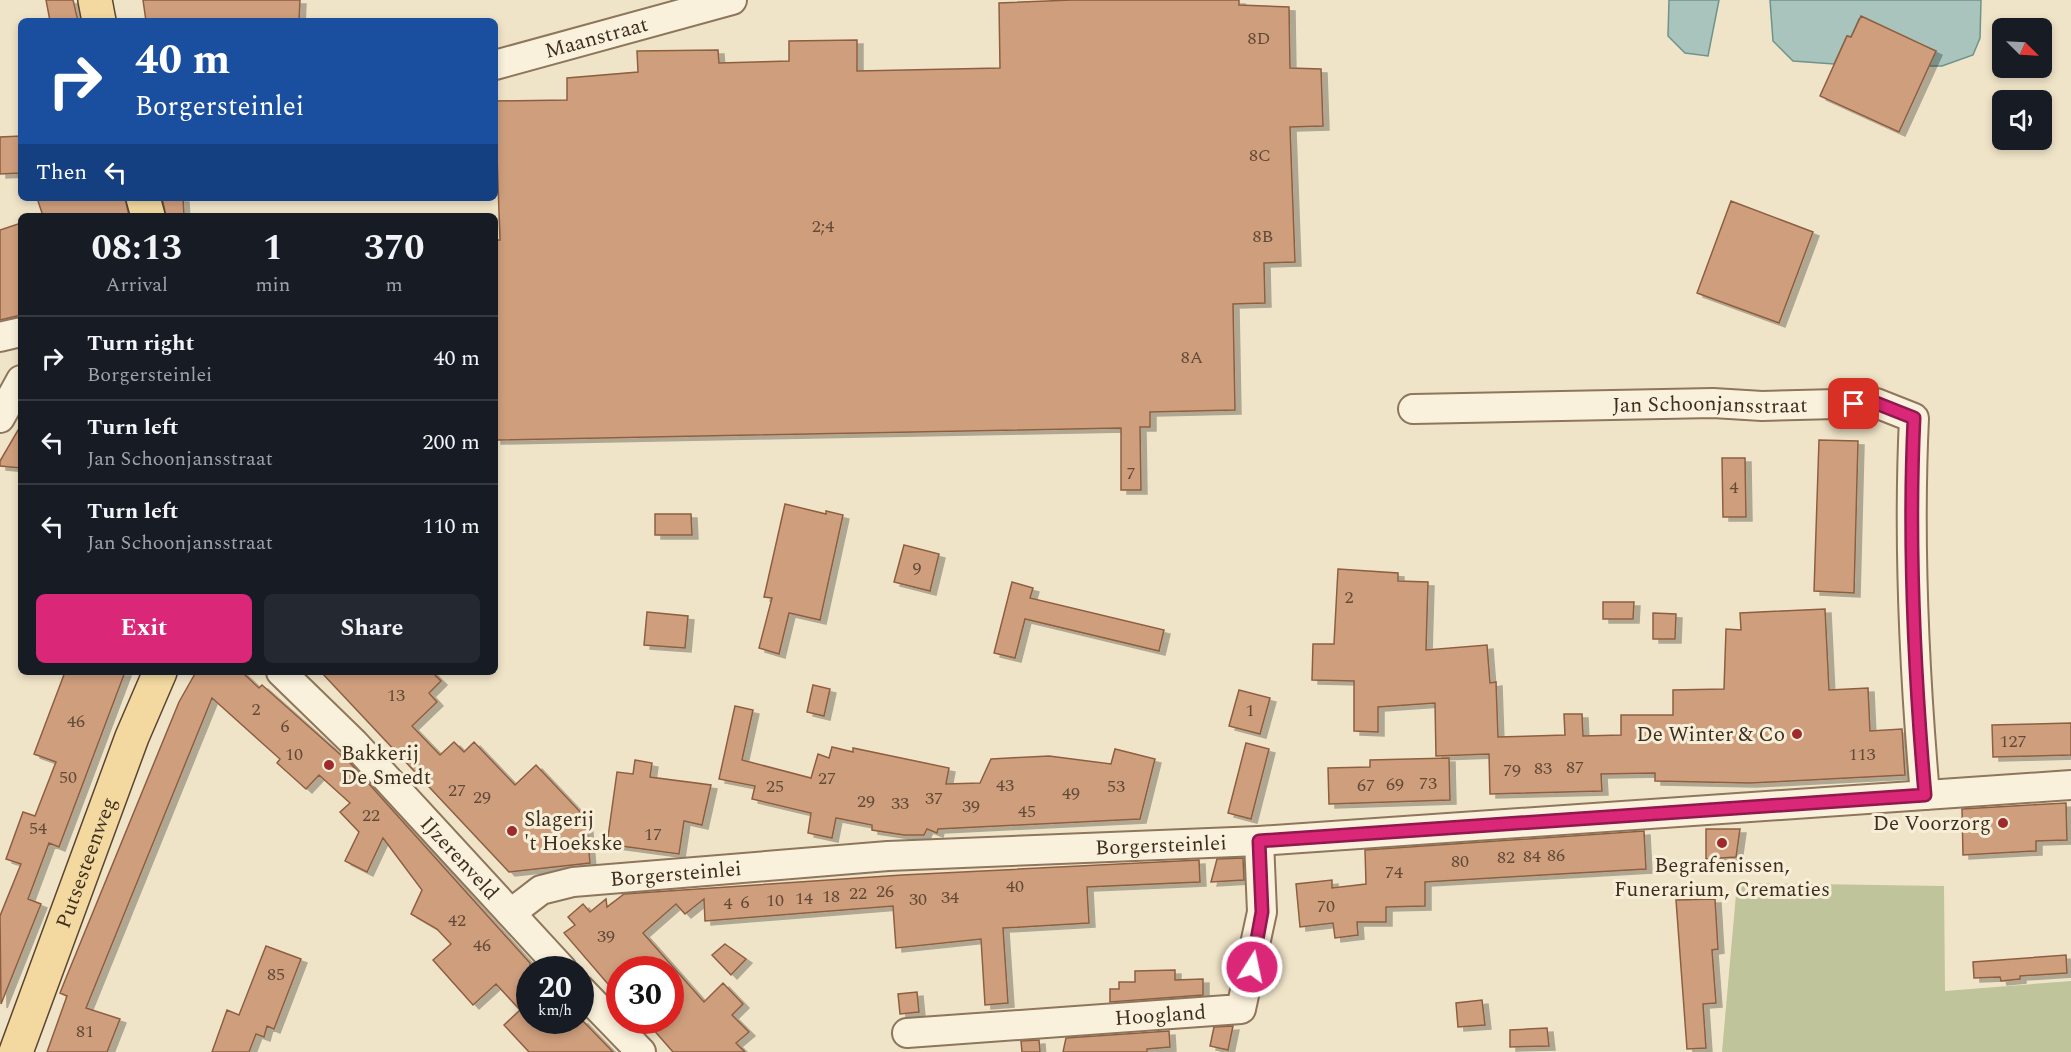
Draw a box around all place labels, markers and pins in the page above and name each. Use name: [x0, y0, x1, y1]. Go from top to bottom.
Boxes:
pin: [1828, 378, 1879, 429]
place label: De Winter & Co: [1637, 719, 1785, 751]
marker: De Winter & Co: [1790, 727, 1804, 741]
place label: Bakkerij De Smedt: [341, 738, 431, 794]
marker: Bakkerij De Smedt: [322, 758, 336, 772]
place label: Slagerij 't Hoekske: [524, 804, 622, 860]
place label: De Voorzorg: [1873, 808, 1991, 840]
marker: De Voorzorg: [1996, 816, 2010, 830]
marker: Slagerij 't Hoekske: [505, 824, 519, 838]
marker: Begrafenissen, Funerarium, Crematies: [1715, 836, 1729, 850]
place label: Begrafenissen, Funerarium, Crematies: [1614, 850, 1830, 906]

